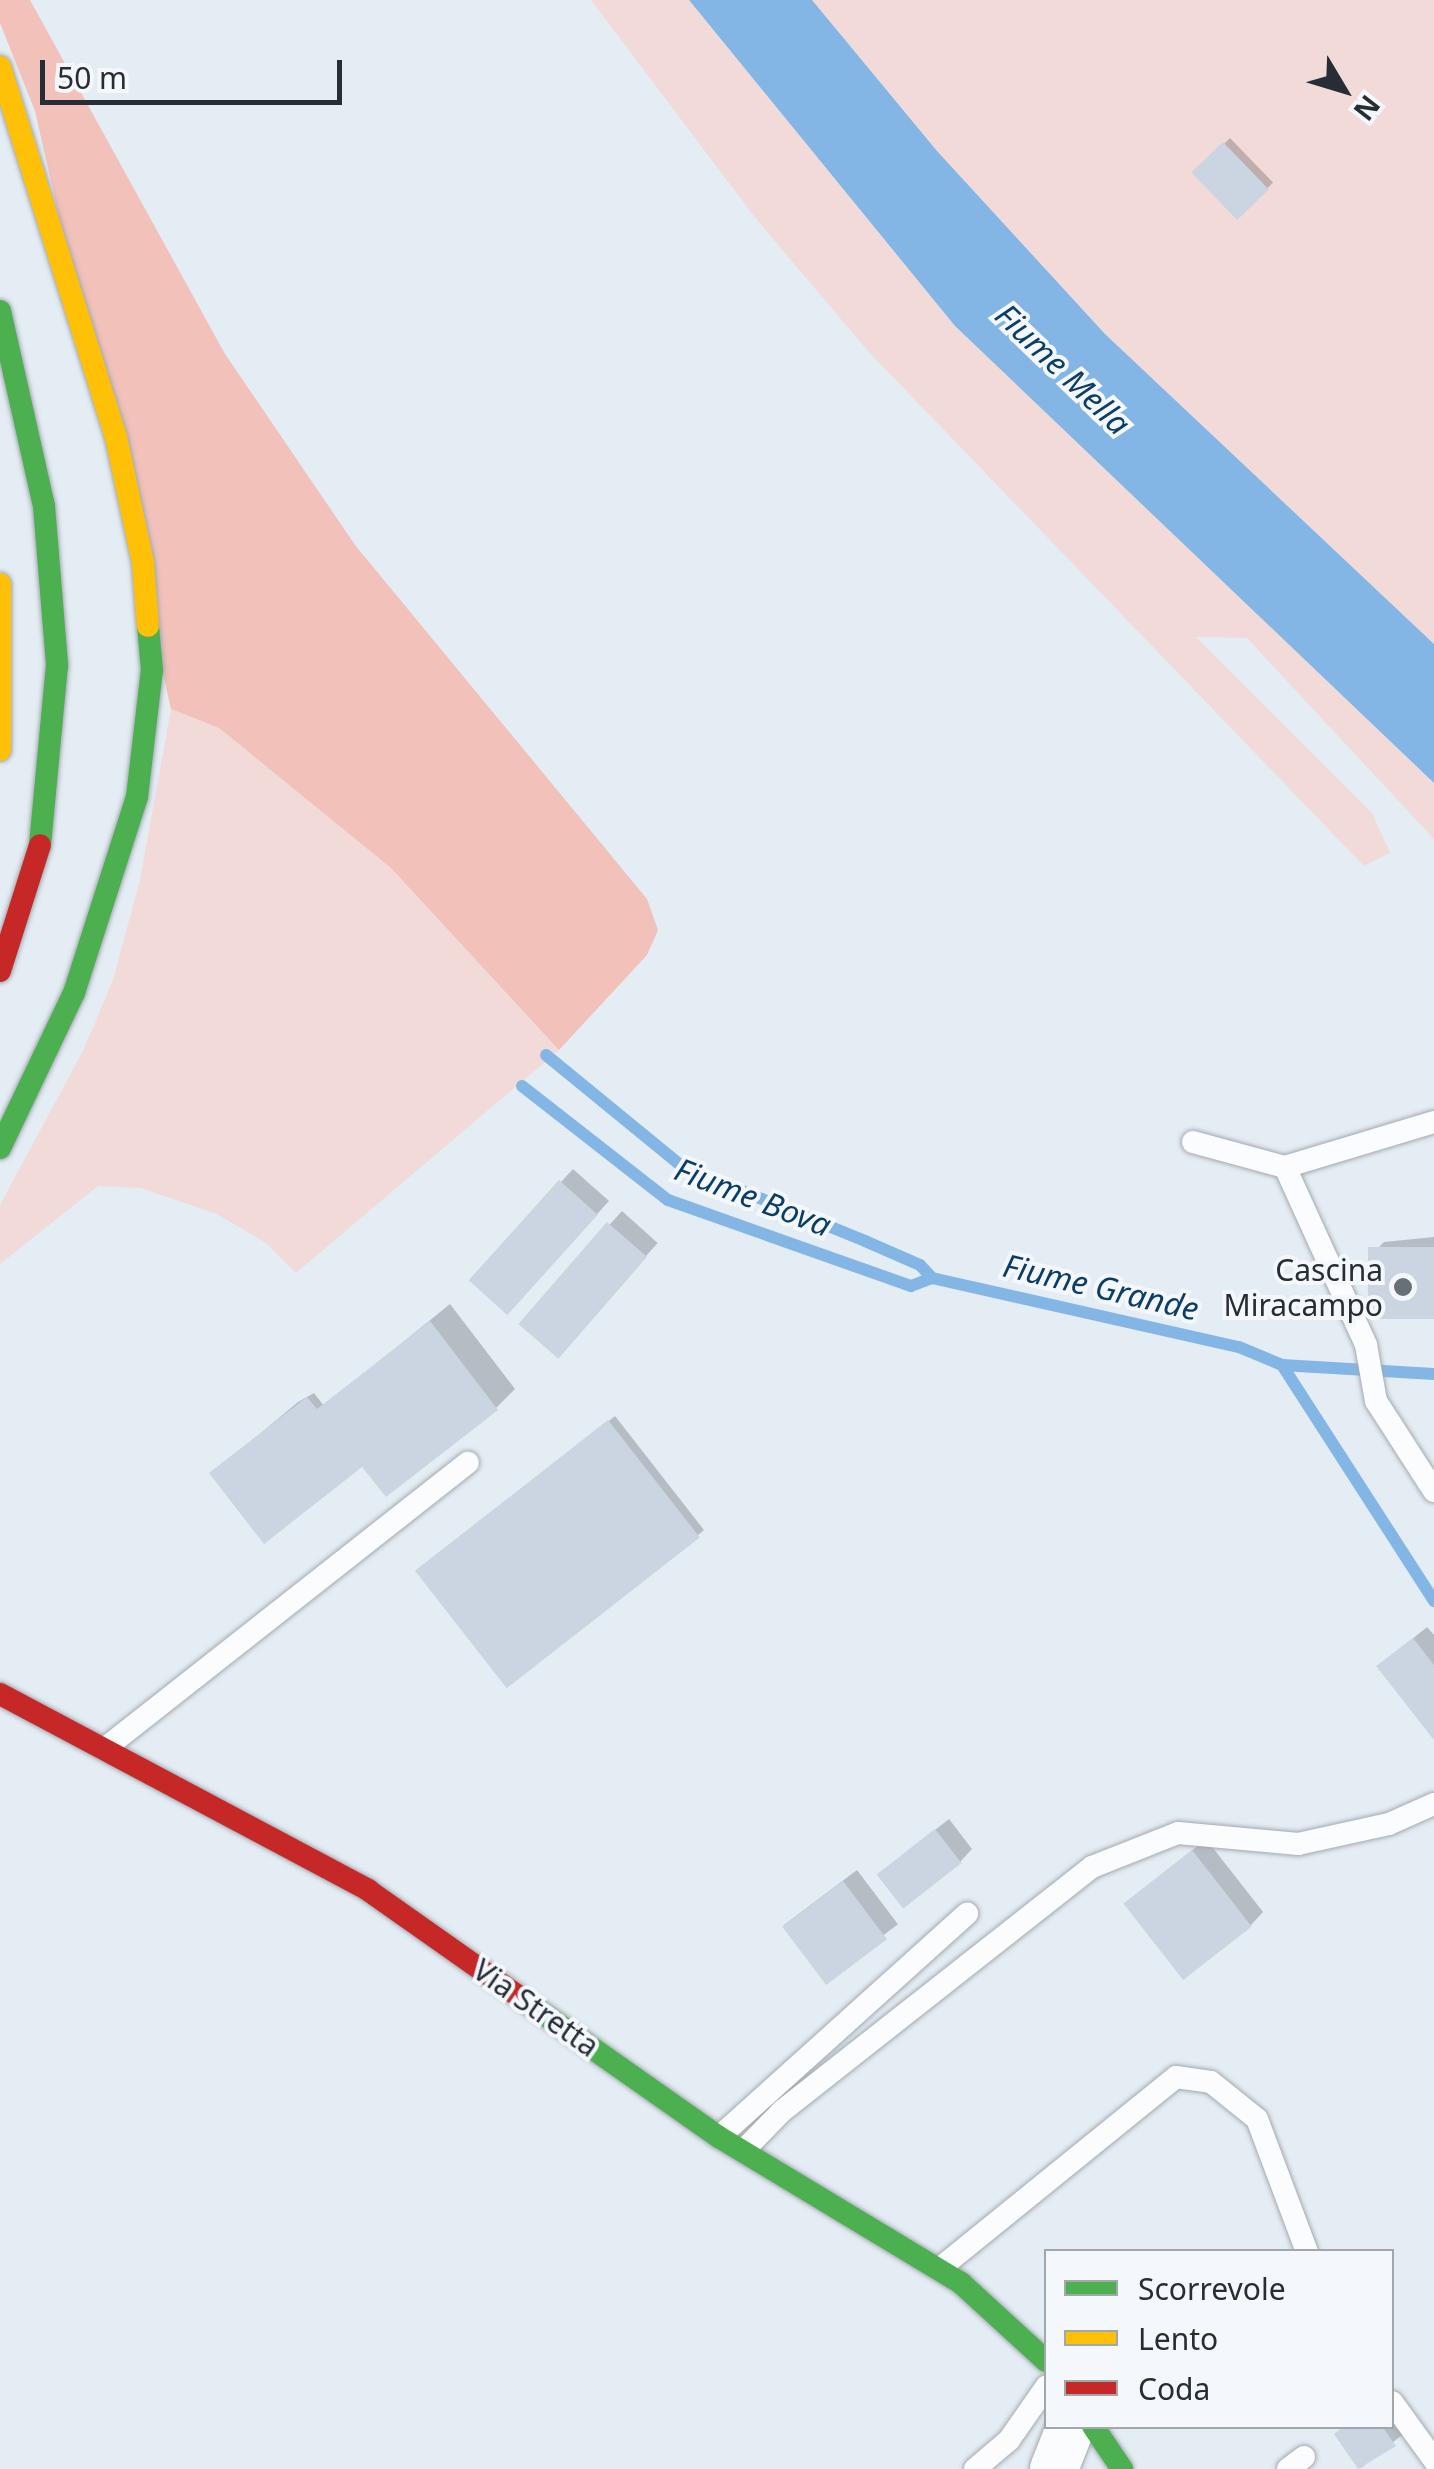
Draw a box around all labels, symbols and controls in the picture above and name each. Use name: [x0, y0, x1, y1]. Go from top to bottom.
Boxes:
scale bar: [45, 40, 348, 102]
north arrow: [1294, 40, 1394, 140]
text: 50 m: [57, 57, 127, 98]
text: N: [1346, 88, 1390, 129]
water label: Fiume Mella: [988, 295, 1138, 443]
water label: Fiume Bova: [670, 1150, 836, 1244]
water label: Fiume Grande: [1000, 1246, 1202, 1328]
place label: Cascina Miracampo: [1224, 1252, 1383, 1322]
marker: Cascina Miracampo: [1392, 1276, 1414, 1298]
street label: Via Stretta: [466, 1952, 606, 2064]
legend: [1044, 2249, 1394, 2429]
text: Scorrevole: [1138, 2268, 1286, 2309]
text: Lento: [1138, 2318, 1218, 2359]
text: Coda: [1138, 2368, 1210, 2409]

